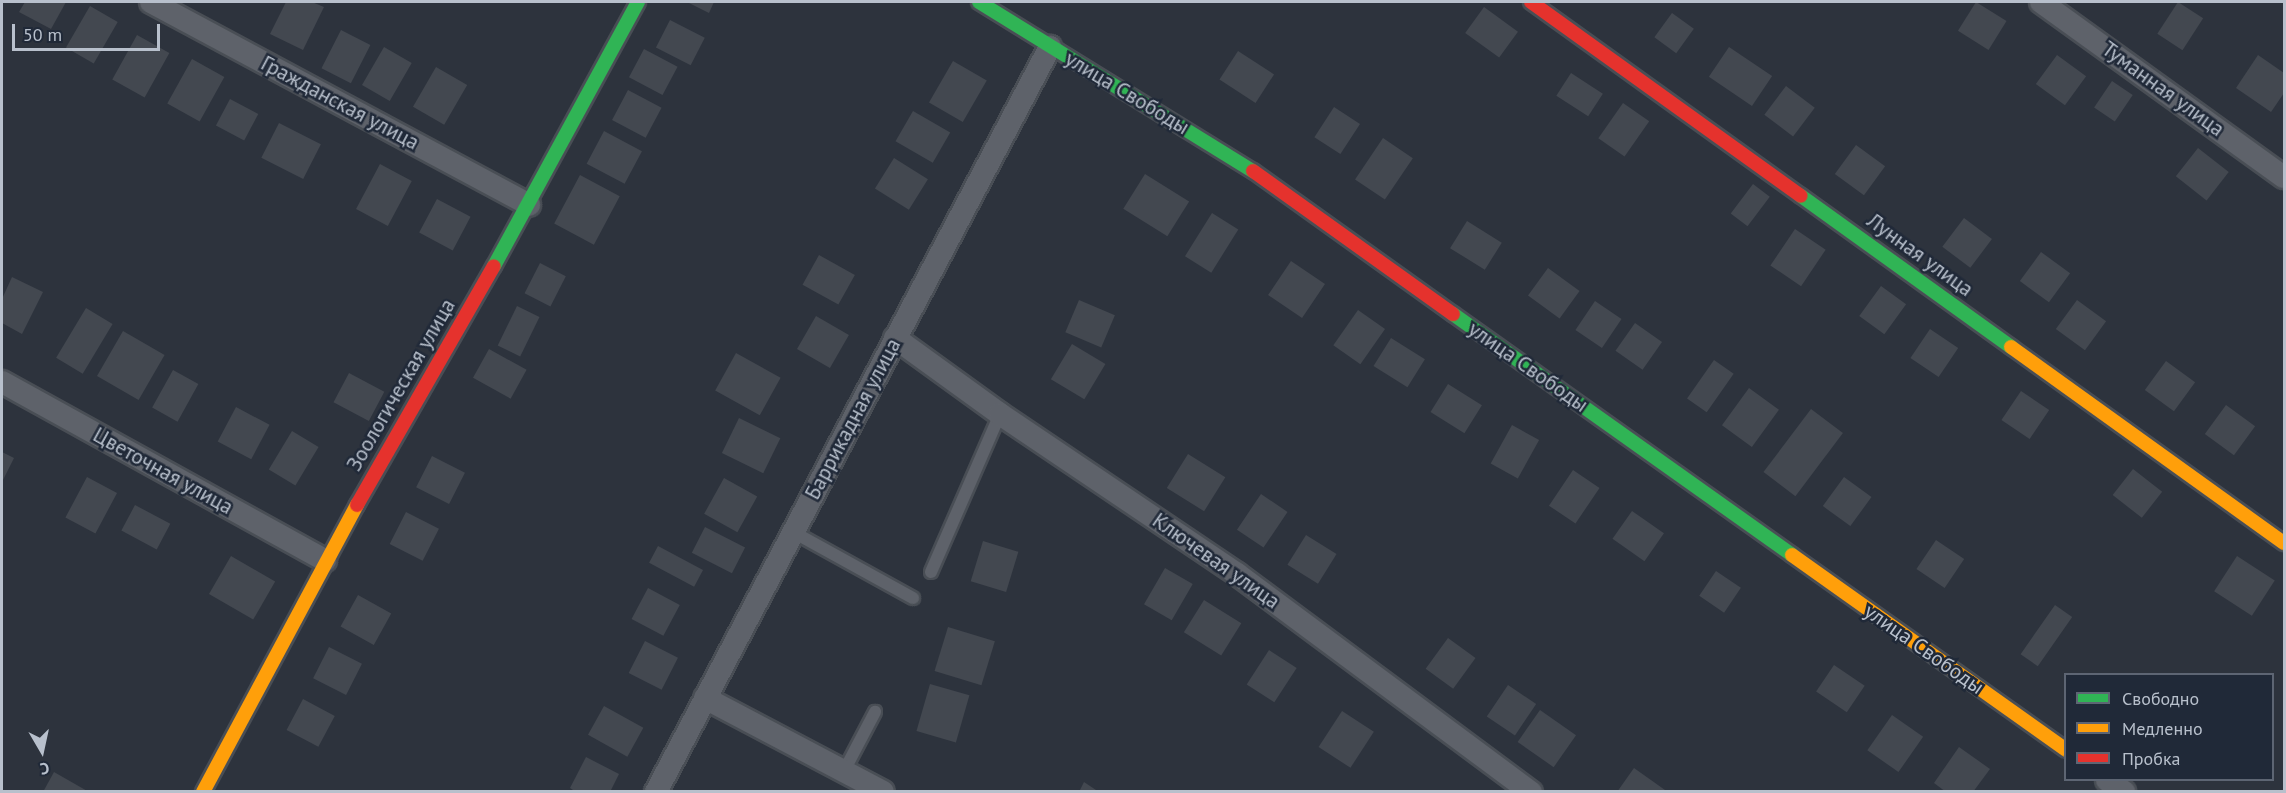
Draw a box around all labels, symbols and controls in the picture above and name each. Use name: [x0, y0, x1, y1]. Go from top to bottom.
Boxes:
scale bar: [15, 12, 164, 50]
text: 50 m: [23, 23, 62, 46]
street label: Туманная улица: [2097, 36, 2229, 142]
street label: улица Свободы: [1060, 46, 1194, 140]
street label: Гражданская улица: [257, 51, 423, 155]
street label: Лунная улица: [1862, 208, 1978, 302]
street label: Зоологическая улица: [341, 294, 461, 476]
street label: улица Свободы: [1463, 316, 1593, 418]
street label: Баррикадная улица: [800, 334, 906, 504]
street label: Цветочная улица: [89, 422, 237, 520]
street label: Ключевая улица: [1148, 508, 1284, 614]
street label: улица Свободы: [1859, 598, 1989, 700]
legend: [2064, 673, 2274, 781]
text: Свободно: [2122, 687, 2199, 710]
text: Медленно: [2122, 717, 2203, 740]
north arrow: [12, 721, 72, 781]
text: Пробка: [2122, 747, 2180, 770]
text: С: [39, 758, 51, 779]

